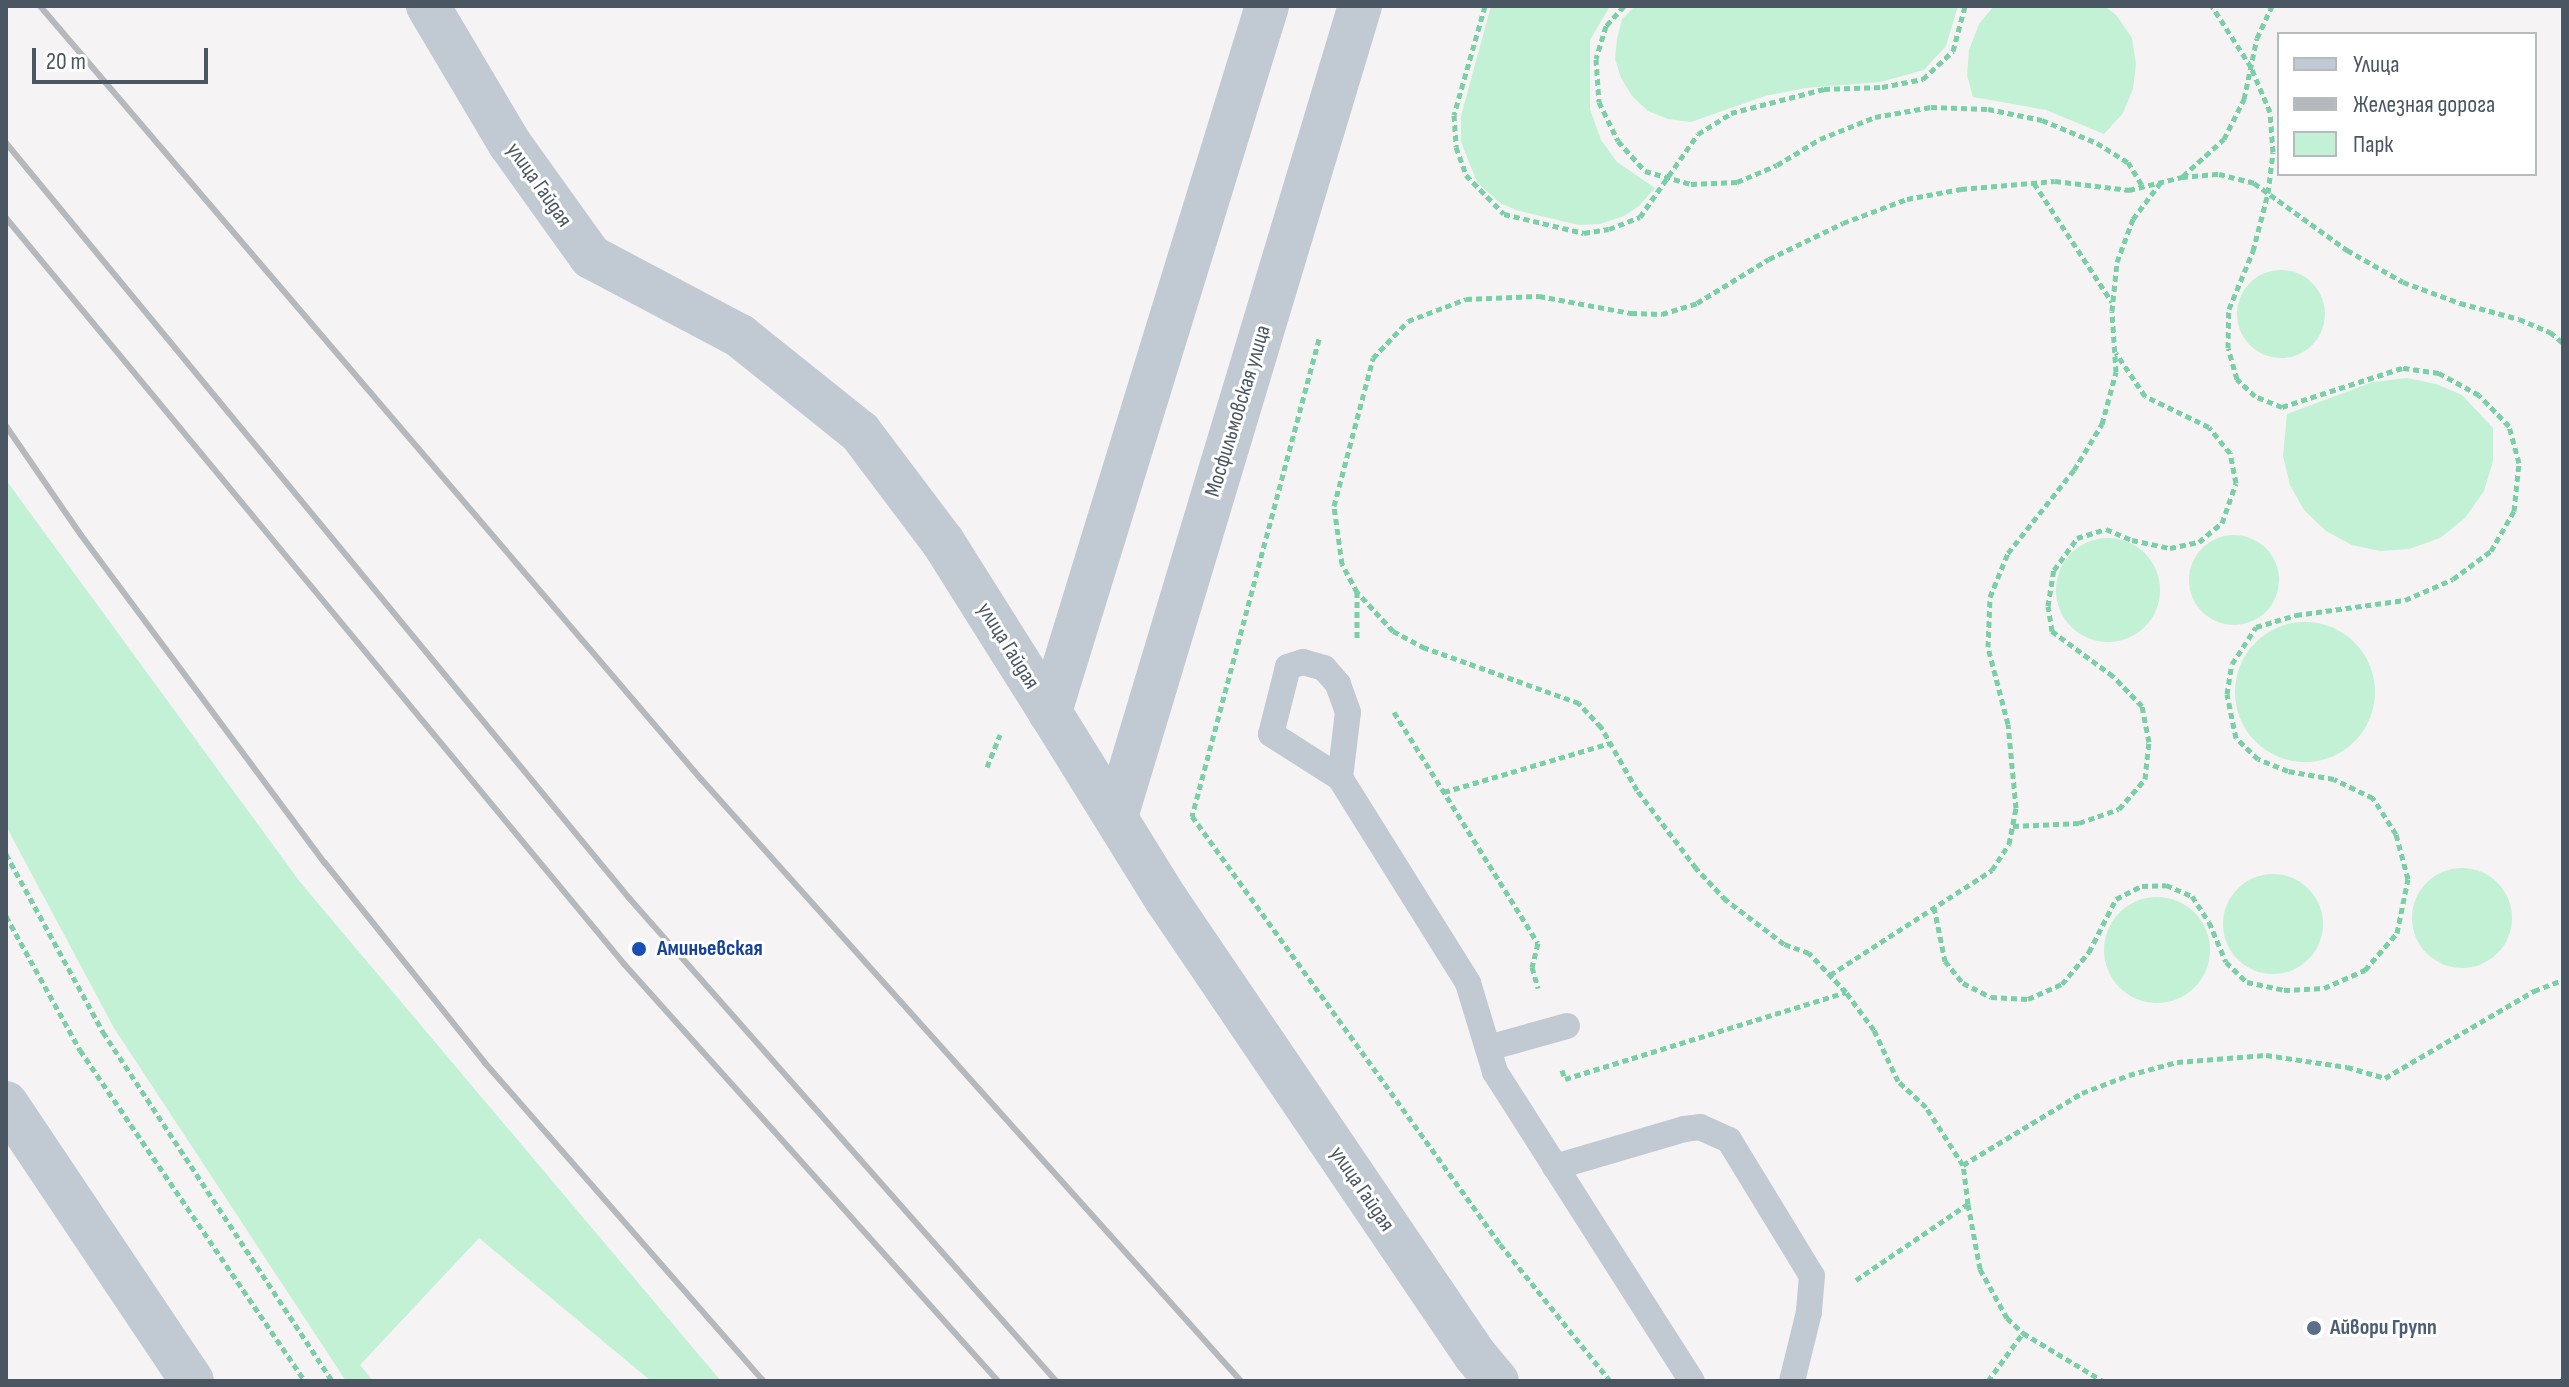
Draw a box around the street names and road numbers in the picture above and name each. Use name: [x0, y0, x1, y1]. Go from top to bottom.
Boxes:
street label: улица Гайдая: [500, 138, 578, 232]
street label: Мосфильмовская улица: [1199, 322, 1277, 500]
street label: улица Гайдая: [971, 598, 1045, 694]
street label: улица Гайдая: [1324, 1141, 1400, 1237]

